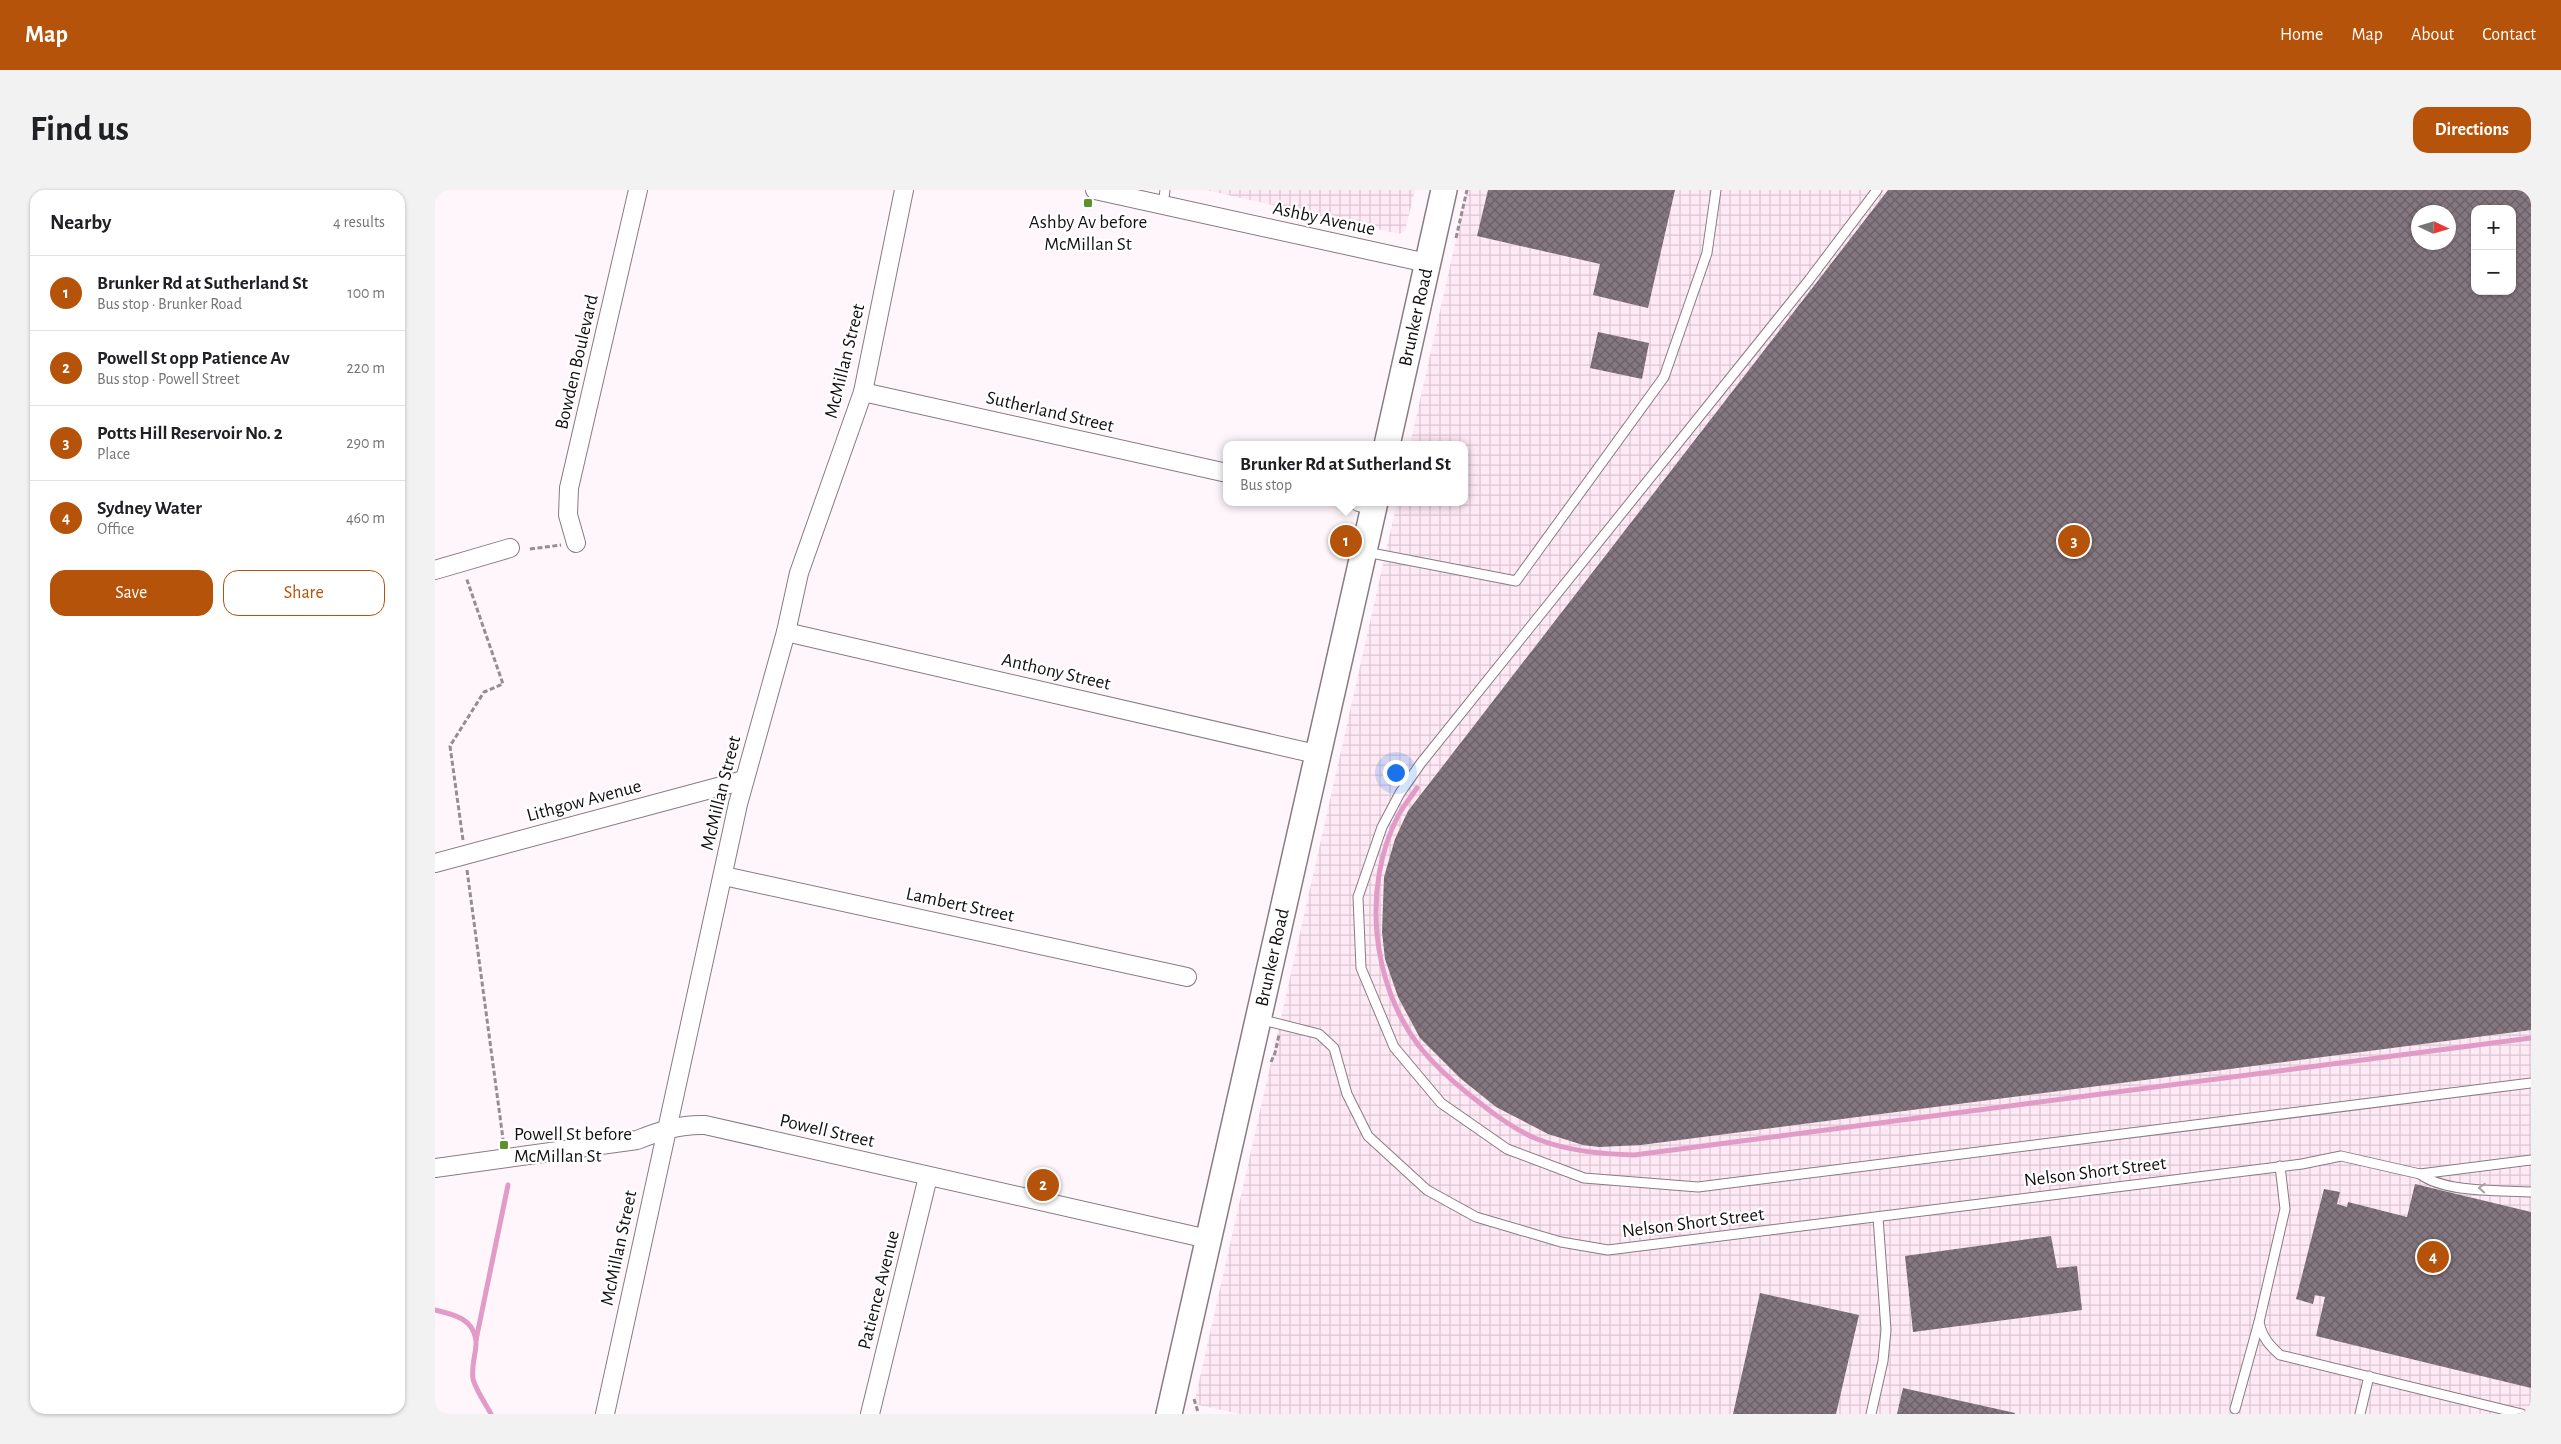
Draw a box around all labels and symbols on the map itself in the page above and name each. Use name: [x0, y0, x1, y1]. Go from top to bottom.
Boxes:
marker: Ashby Av before McMillan St: [1082, 197, 1094, 209]
street label: Ashby Avenue: [1271, 199, 1377, 239]
north arrow: [2411, 205, 2456, 250]
place label: Ashby Av before McMillan St: [1029, 213, 1147, 254]
street label: Brunker Road: [1395, 266, 1436, 368]
street label: Bowden Boulevard: [552, 293, 602, 431]
street label: McMillan Street: [822, 302, 868, 420]
street label: Sutherland Street: [984, 388, 1116, 436]
pin: 1: [1330, 522, 1362, 560]
pin: 3: [2058, 522, 2090, 560]
street label: Anthony Street: [1000, 650, 1112, 694]
street label: McMillan Street: [698, 734, 744, 852]
your location: [1383, 760, 1409, 786]
street label: Lithgow Avenue: [525, 777, 643, 825]
street label: Lambert Street: [904, 884, 1016, 926]
street label: Brunker Road: [1252, 907, 1292, 1008]
street label: Powell Street: [778, 1111, 876, 1151]
place label: Powell St before McMillan St: [514, 1125, 632, 1166]
marker: Powell St before McMillan St: [498, 1139, 510, 1151]
street label: Nelson Short Street: [2023, 1154, 2167, 1190]
pin: 2: [1027, 1166, 1059, 1204]
one-way arrow: [2478, 1183, 2486, 1194]
street label: McMillan Street: [598, 1189, 640, 1307]
street label: Nelson Short Street: [1621, 1205, 1765, 1241]
street label: Patience Avenue: [855, 1229, 903, 1351]
pin: 4: [2417, 1238, 2449, 1276]

